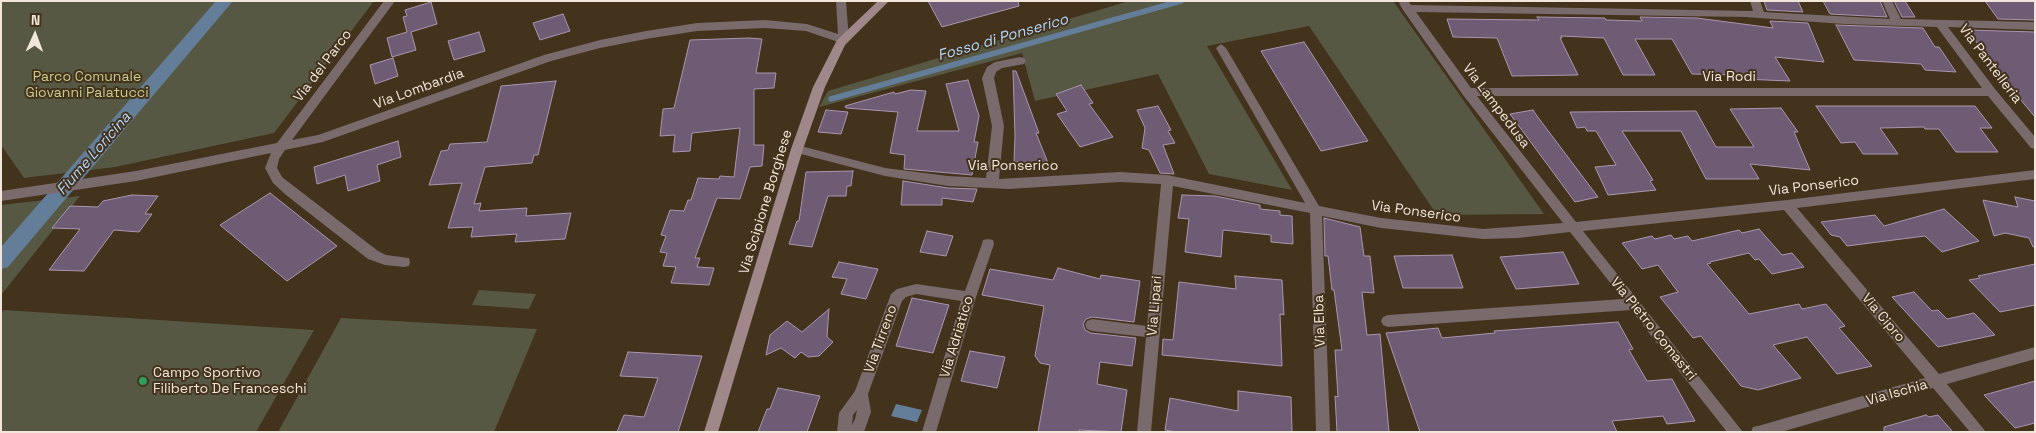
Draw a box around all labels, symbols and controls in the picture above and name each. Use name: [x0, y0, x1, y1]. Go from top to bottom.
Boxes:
north arrow: [10, 10, 60, 60]
text: N: [31, 11, 41, 29]
water label: Fosso di Ponserico: [936, 11, 1070, 65]
street label: Via Pantelleria: [1955, 21, 2025, 107]
street label: Via del Parco: [290, 26, 356, 106]
street label: Via Lampedusa: [1459, 60, 1533, 152]
street label: Via Lombardia: [372, 65, 466, 113]
park label: Parco Comunale Giovanni Palatucci: [25, 69, 149, 102]
street label: Via Rodi: [1702, 69, 1756, 85]
water label: Fiume Loricina: [53, 109, 135, 199]
street label: Via Scipione Borghese: [736, 128, 796, 276]
street label: Via Ponserico: [968, 158, 1058, 174]
street label: Via Ponserico: [1768, 172, 1860, 200]
street label: Via Ponserico: [1370, 197, 1462, 227]
street label: Via Pietro Comastri: [1606, 274, 1700, 384]
street label: Via Lipari: [1144, 275, 1166, 337]
street label: Via Cipro: [1858, 290, 1908, 346]
street label: Via Adriatico: [937, 294, 977, 380]
street label: Via Elba: [1311, 295, 1329, 347]
street label: Via Tirreno: [861, 303, 901, 375]
place label: Campo Sportivo Filiberto De Franceschi: [153, 365, 307, 398]
marker: Campo Sportivo Filiberto De Franceschi: [137, 375, 149, 387]
street label: Via Ischia: [1864, 376, 1930, 410]

